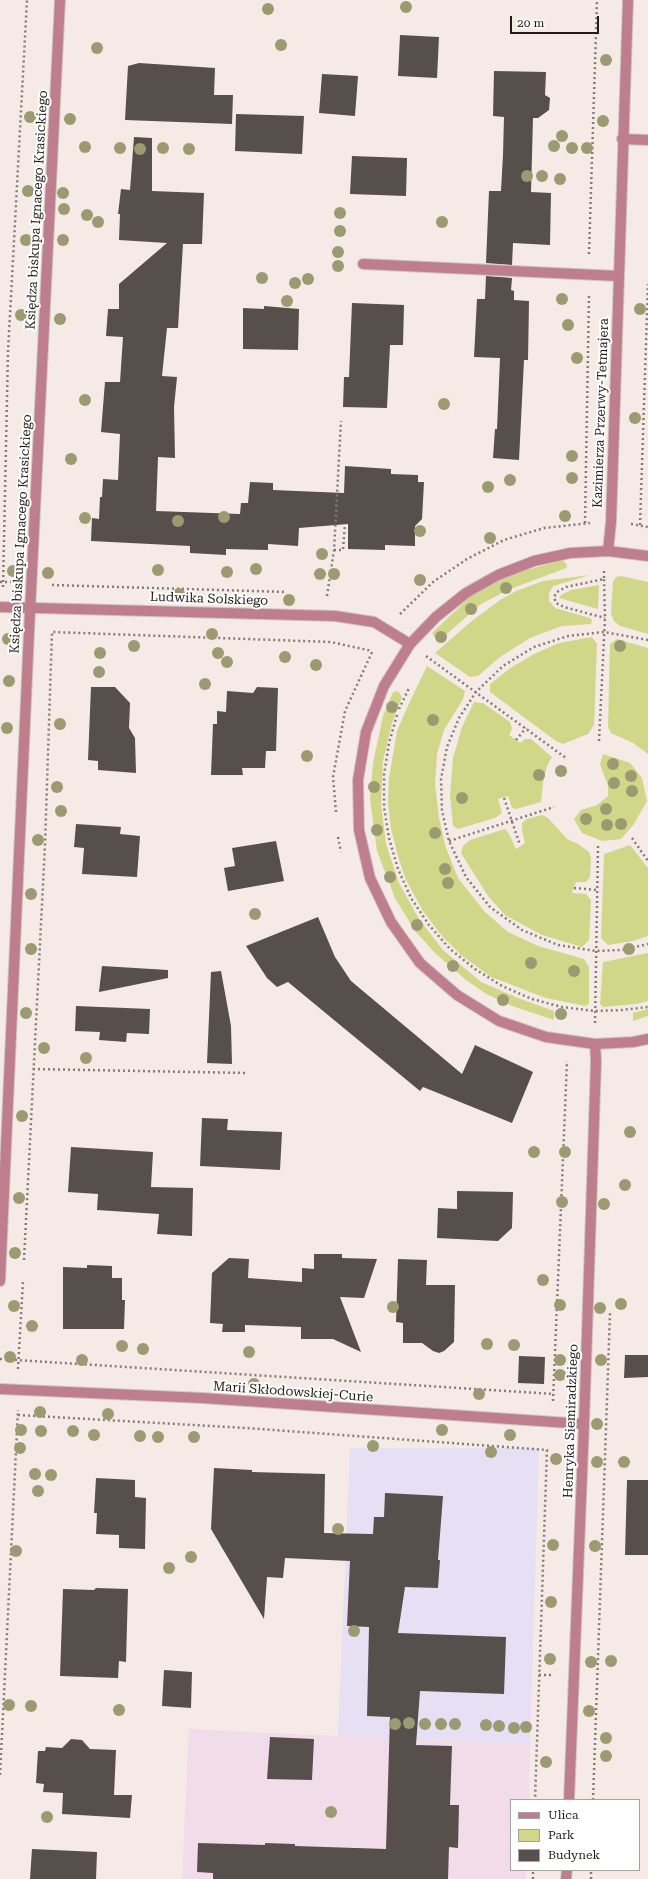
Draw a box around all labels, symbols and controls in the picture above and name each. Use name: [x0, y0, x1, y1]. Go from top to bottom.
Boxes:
scale bar: [512, 8, 601, 34]
text: 20 m: [517, 16, 544, 30]
street label: Księdza biskupa Ignacego Krasickiego: [23, 90, 51, 330]
street label: Kazimierza Przerwy-Tetmajera: [590, 318, 612, 508]
street label: Księdza biskupa Ignacego Krasickiego: [7, 414, 35, 654]
street label: Ludwika Solskiego: [150, 589, 268, 609]
street label: Henryka Siemiradzkiego: [561, 1344, 581, 1498]
street label: Marii Skłodowskiej-Curie: [212, 1379, 374, 1405]
legend: [510, 1799, 640, 1871]
text: Ulica: [548, 1808, 578, 1822]
text: Park: [548, 1828, 574, 1842]
text: Budynek: [548, 1848, 600, 1862]

